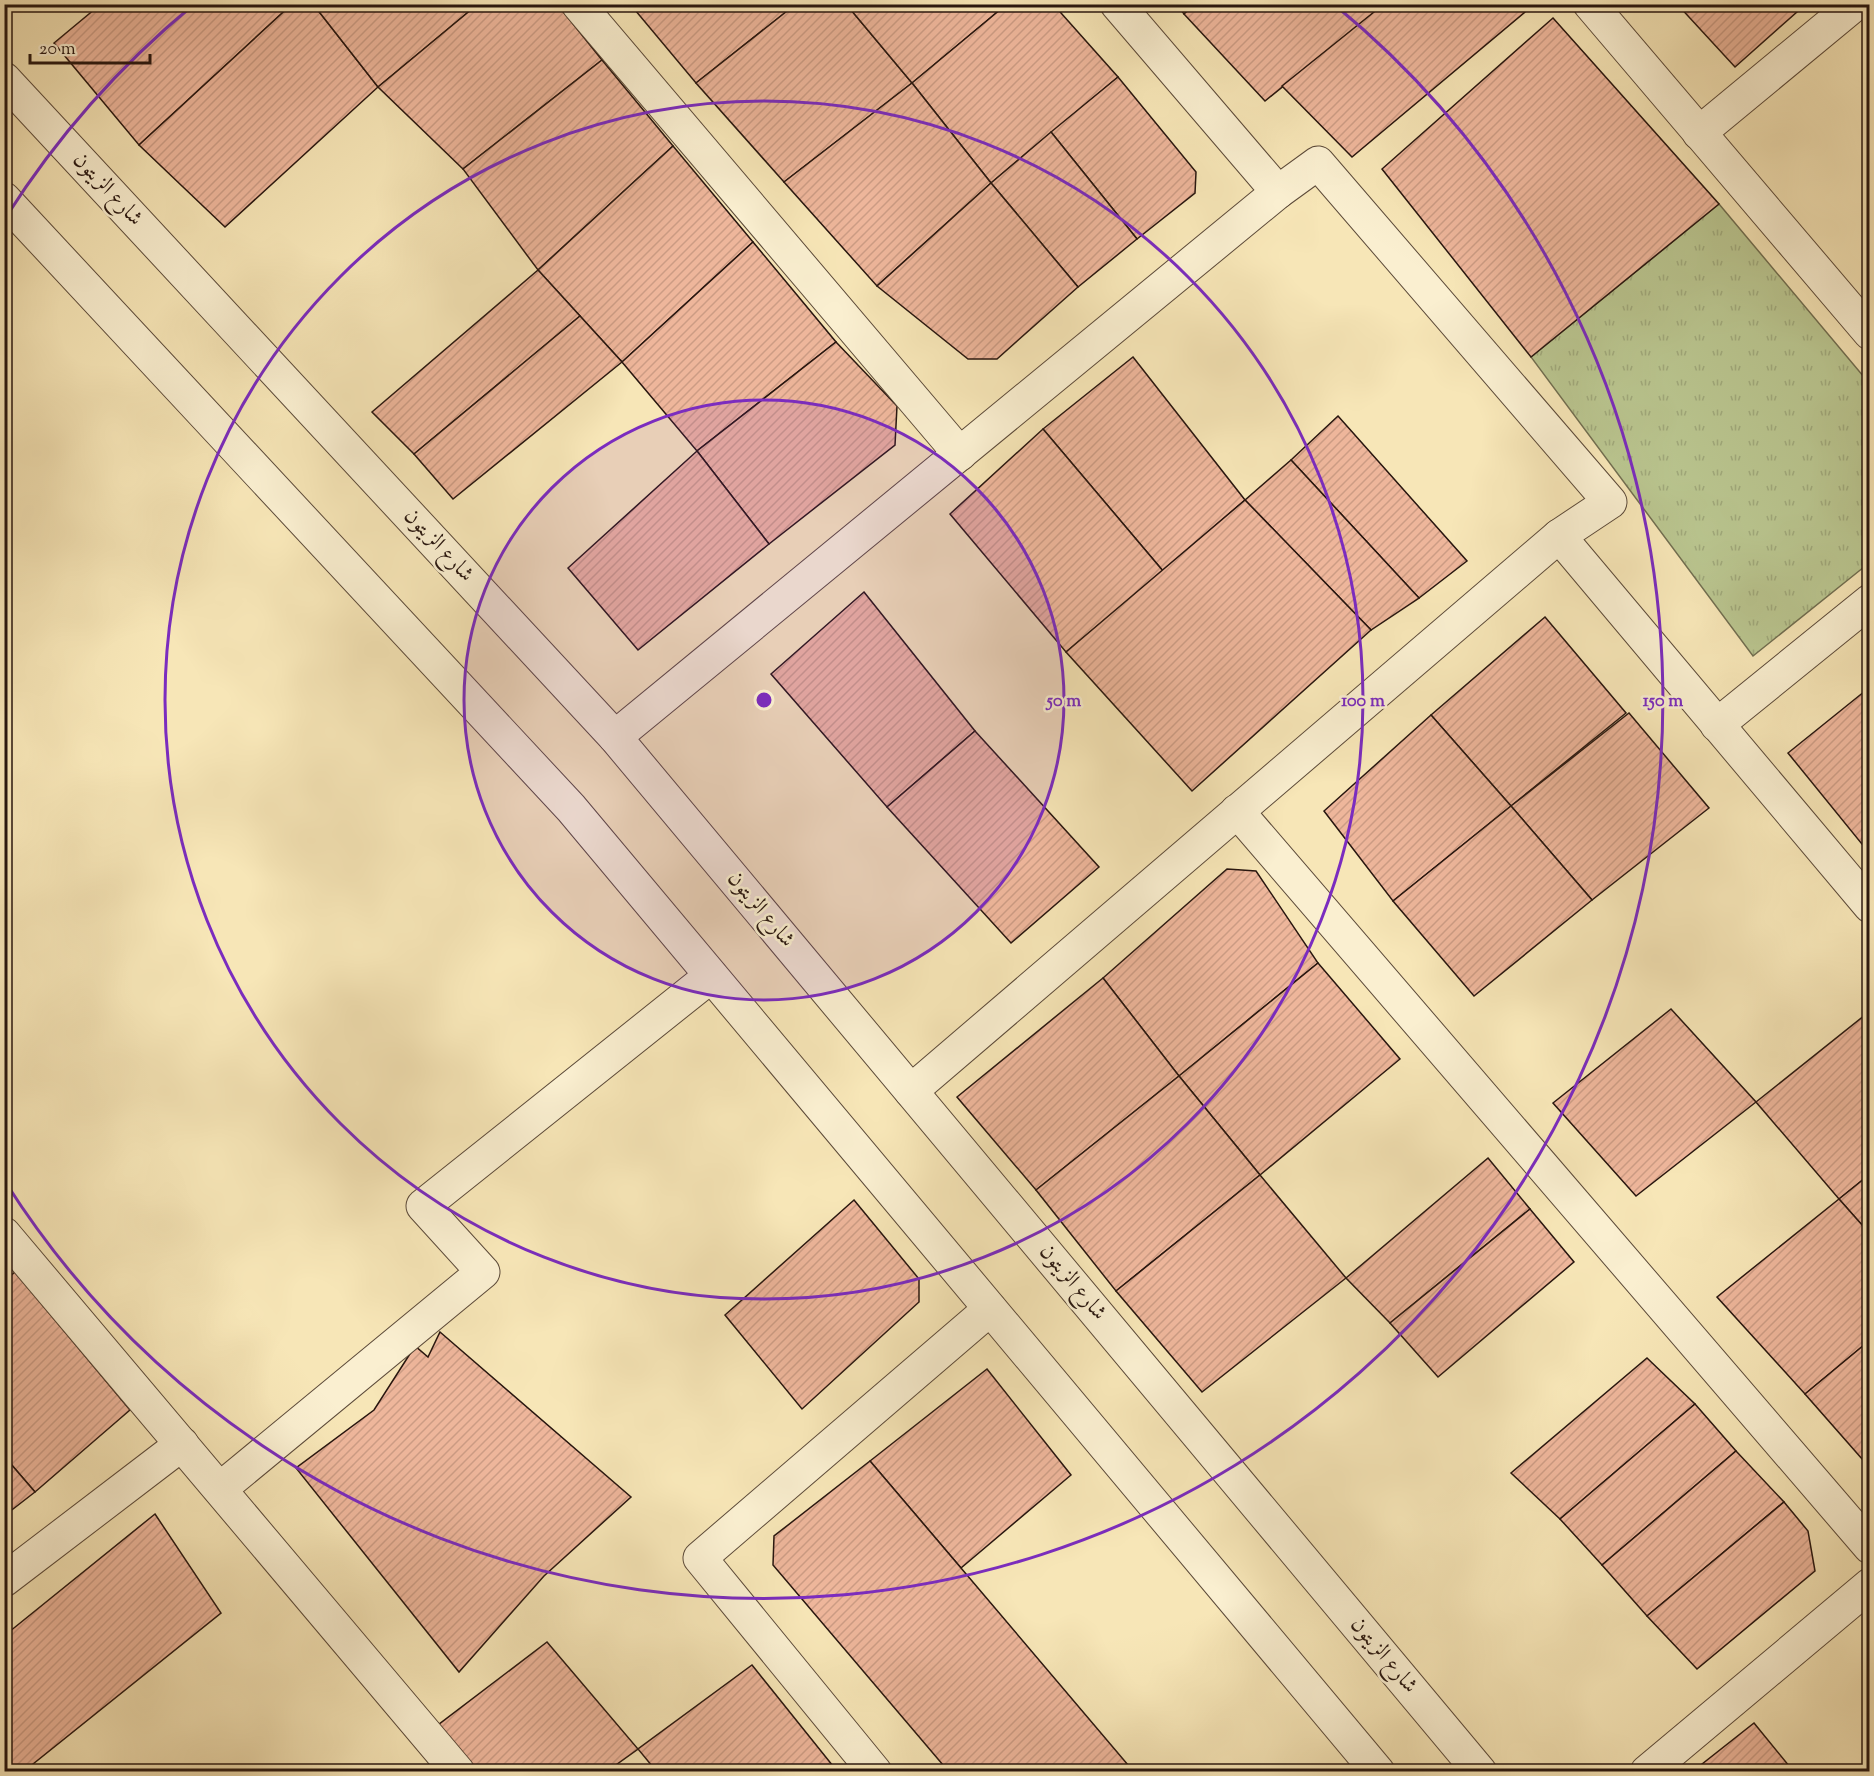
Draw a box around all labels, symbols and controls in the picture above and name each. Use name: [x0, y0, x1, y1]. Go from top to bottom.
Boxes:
scale bar: [30, 27, 150, 65]
text: 20 m: [39, 37, 76, 63]
street label: شارع الزيتون: [64, 146, 150, 234]
street label: شارع الزيتون: [395, 502, 481, 590]
text: 50 m: [1045, 689, 1081, 715]
text: 100 m: [1341, 689, 1385, 715]
text: 150 m: [1643, 689, 1683, 715]
centre of rings: [754, 690, 774, 710]
street label: شارع الزيتون: [718, 865, 802, 955]
street label: شارع الزيتون: [1030, 1238, 1114, 1328]
street label: شارع الزيتون: [1341, 1611, 1425, 1701]

